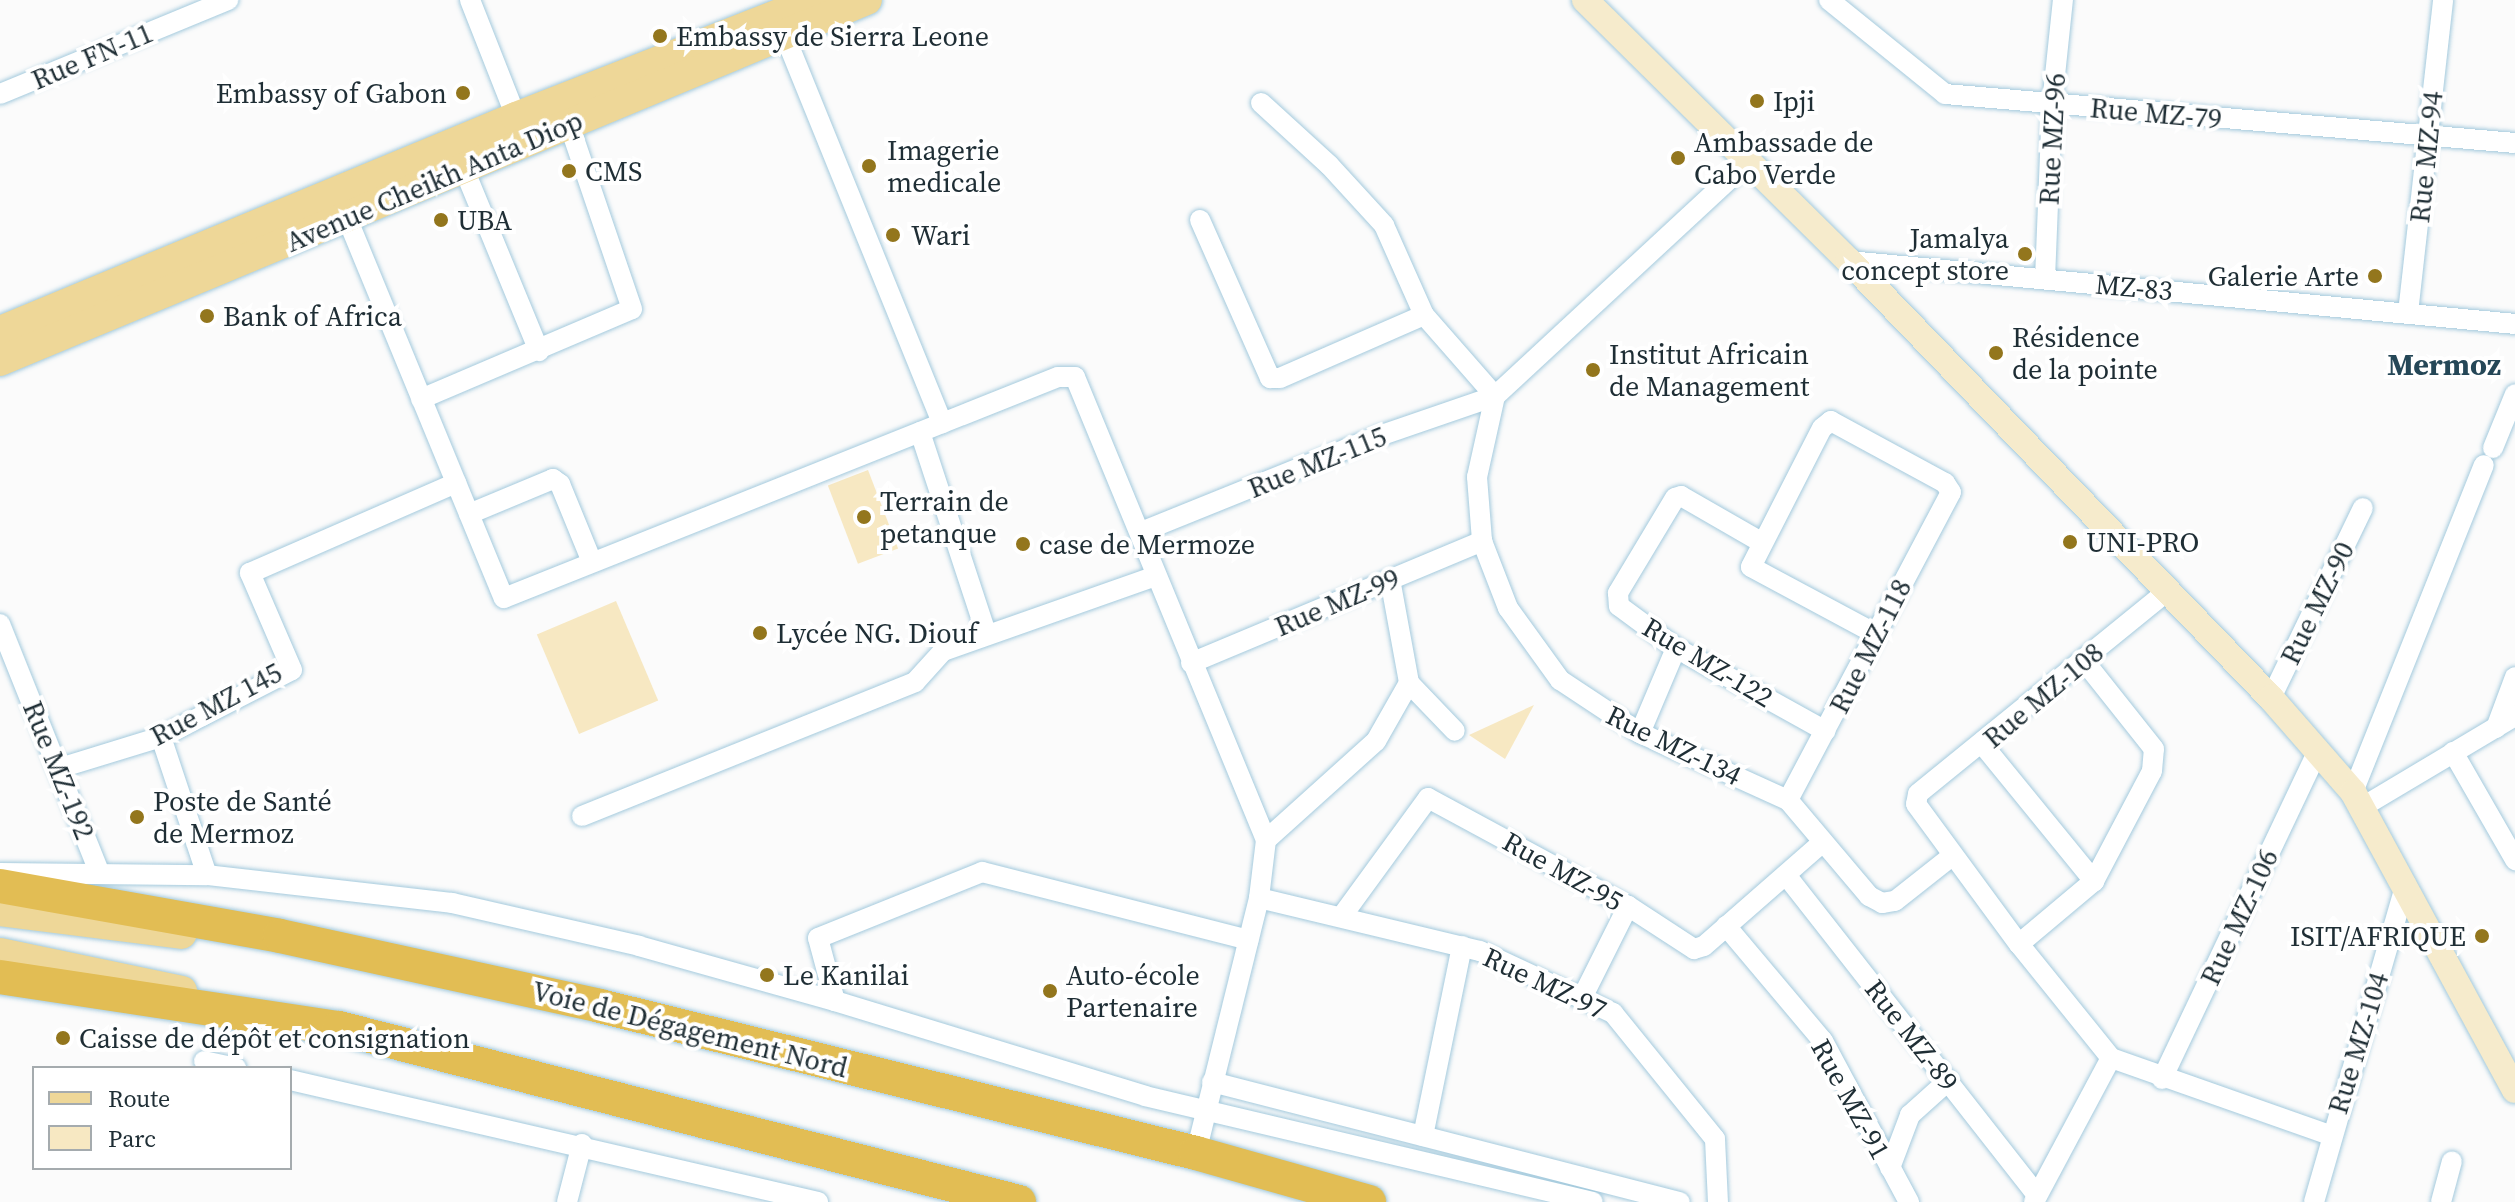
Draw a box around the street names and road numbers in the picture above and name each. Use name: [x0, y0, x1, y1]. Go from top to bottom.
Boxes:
street label: Rue FN-11: [26, 15, 158, 97]
street label: Rue MZ-96: [2032, 72, 2072, 206]
street label: Rue MZ-94: [2402, 90, 2450, 224]
street label: Rue MZ-79: [2089, 91, 2223, 135]
street label: Avenue Cheikh Anta Diop: [281, 103, 587, 259]
street label: MZ-83: [2094, 267, 2174, 307]
street label: Rue MZ-115: [1243, 419, 1391, 505]
street label: Rue MZ-90: [2273, 536, 2361, 670]
street label: Rue MZ-99: [1270, 561, 1404, 643]
street label: Rue MZ-118: [1822, 573, 1918, 719]
street label: Rue MZ-122: [1637, 610, 1779, 714]
street label: Rue MZ-108: [1976, 635, 2110, 755]
street label: Rue MZ 145: [145, 655, 287, 753]
street label: Rue MZ-192: [16, 696, 102, 844]
street label: Rue MZ-134: [1601, 698, 1747, 792]
street label: Rue MZ-95: [1497, 824, 1629, 918]
street label: Rue MZ-106: [2193, 844, 2285, 990]
street label: Rue MZ-97: [1478, 940, 1612, 1026]
street label: Rue MZ-104: [2321, 968, 2395, 1118]
street label: Rue MZ-89: [1858, 973, 1966, 1097]
street label: Voie de Dégagement Nord: [529, 974, 851, 1084]
street label: Rue MZ-91: [1804, 1033, 1898, 1165]

